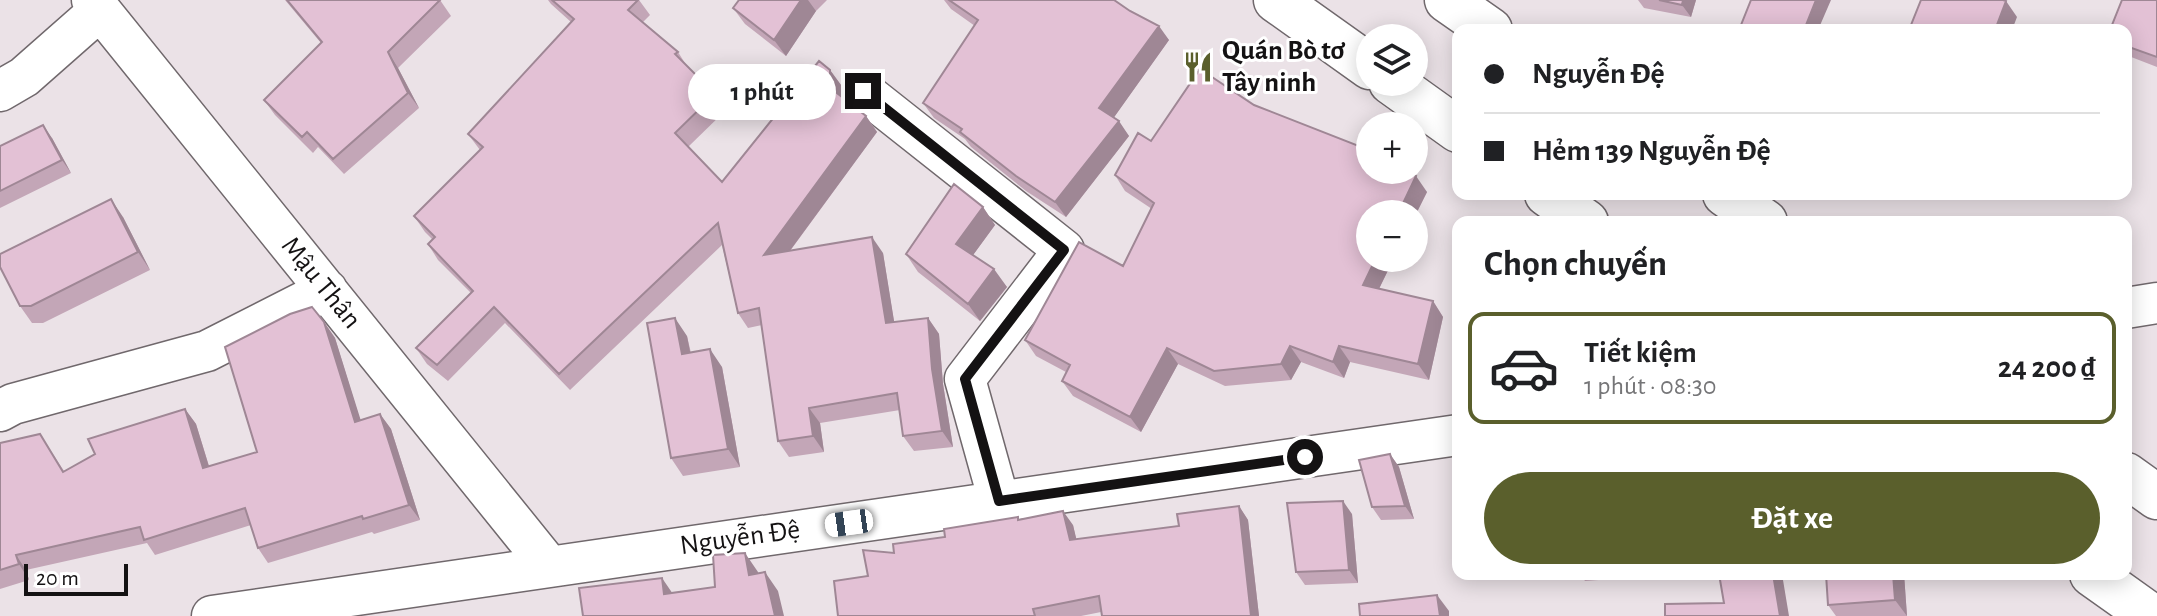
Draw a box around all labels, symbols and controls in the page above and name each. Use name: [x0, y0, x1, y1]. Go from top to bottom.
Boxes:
map controls: [1356, 24, 1428, 272]
button: layers: [1356, 24, 1428, 96]
place label: Quán Bò tơ Tây ninh: [1222, 37, 1346, 97]
restaurant icon: Quán Bò tơ Tây ninh: [1181, 50, 1215, 84]
text: Nguyễn Đệ: [1532, 59, 1665, 89]
callout: 1 phút: [687, 63, 835, 119]
route end: [845, 73, 881, 109]
text: 1 phút: [731, 79, 793, 105]
button: +: [1356, 112, 1428, 184]
text: Hẻm 139 Nguyễn Đệ: [1532, 136, 1771, 166]
button: −: [1356, 200, 1428, 272]
street label: Mậu Thân: [276, 232, 366, 334]
text: Chọn chuyến: [1484, 246, 1667, 282]
icon: car: [1488, 332, 1560, 404]
text: Tiết kiệm: [1584, 338, 1697, 368]
text: 24 200 ₫: [1998, 353, 2096, 383]
text: 1 phút · 08:30: [1584, 373, 1717, 399]
route start: [1287, 439, 1323, 475]
button: Đặt xe: [1484, 472, 2100, 564]
car: [824, 508, 874, 538]
street label: Nguyễn Đệ: [678, 515, 802, 560]
scale bar: [24, 560, 128, 596]
text: 20 m: [36, 567, 79, 589]

